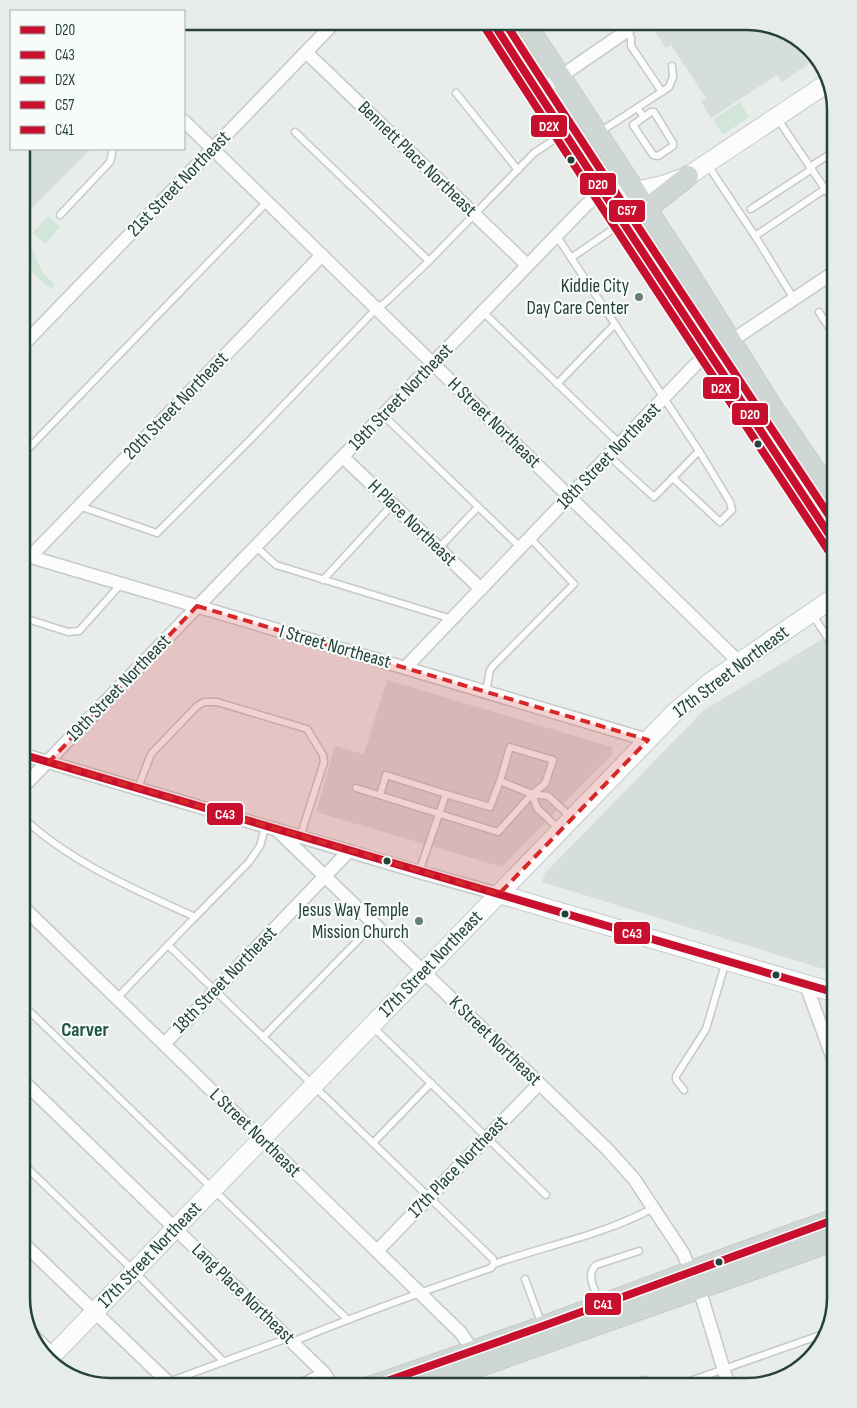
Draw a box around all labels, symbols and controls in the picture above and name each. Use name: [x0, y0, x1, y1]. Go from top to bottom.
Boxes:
legend: [10, 10, 185, 150]
text: D20: [55, 21, 75, 40]
text: C43: [55, 46, 75, 65]
text: D2X: [55, 71, 75, 90]
text: C57: [55, 96, 74, 115]
street label: Bennett Place Northeast: [353, 96, 481, 222]
line badge: D2X: [530, 114, 568, 138]
text: D2X: [539, 118, 559, 135]
text: C41: [55, 121, 75, 140]
street label: 21st Street Northeast: [123, 126, 235, 242]
unlabelled marker: [566, 155, 576, 165]
line badge: D20: [579, 172, 617, 196]
text: D20: [588, 176, 608, 193]
line badge: C57: [608, 199, 646, 223]
text: C57: [617, 202, 638, 219]
place label: Kiddie City Day Care Center: [527, 275, 630, 320]
marker: Kiddie City Day Care Center: [633, 291, 645, 303]
street label: 19th Street Northeast: [344, 339, 458, 455]
street label: 20th Street Northeast: [119, 347, 233, 465]
street label: H Street Northeast: [443, 373, 545, 473]
line badge: D2X: [702, 376, 740, 400]
text: D2X: [711, 380, 731, 397]
street label: 18th Street Northeast: [552, 398, 666, 514]
line badge: D20: [731, 402, 769, 426]
text: D20: [740, 406, 760, 423]
unlabelled marker: [753, 439, 763, 449]
street label: H Place Northeast: [363, 475, 461, 571]
street label: I Street Northeast: [277, 620, 394, 674]
street label: 17th Street Northeast: [668, 621, 794, 723]
street label: 19th Street Northeast: [62, 630, 176, 746]
line badge: C43: [206, 802, 244, 826]
text: C43: [215, 806, 235, 823]
unlabelled marker: [382, 856, 392, 866]
place label: Jesus Way Temple Mission Church: [297, 899, 409, 944]
street label: 17th Street Northeast: [374, 906, 488, 1022]
unlabelled marker: [560, 909, 570, 919]
marker: Jesus Way Temple Mission Church: [413, 915, 425, 927]
line badge: C43: [613, 921, 651, 945]
street label: 18th Street Northeast: [168, 922, 282, 1038]
text: C43: [622, 925, 642, 942]
unlabelled marker: [771, 970, 781, 980]
street label: K Street Northeast: [444, 991, 546, 1091]
district label: Carver: [61, 1018, 109, 1042]
street label: L Street Northeast: [205, 1084, 306, 1182]
street label: 17th Place Northeast: [403, 1111, 513, 1223]
street label: 17th Street Northeast: [93, 1197, 207, 1313]
street label: Lang Place Northeast: [186, 1239, 300, 1349]
unlabelled marker: [714, 1257, 724, 1267]
line badge: C41: [584, 1292, 622, 1316]
text: C41: [593, 1296, 613, 1313]

